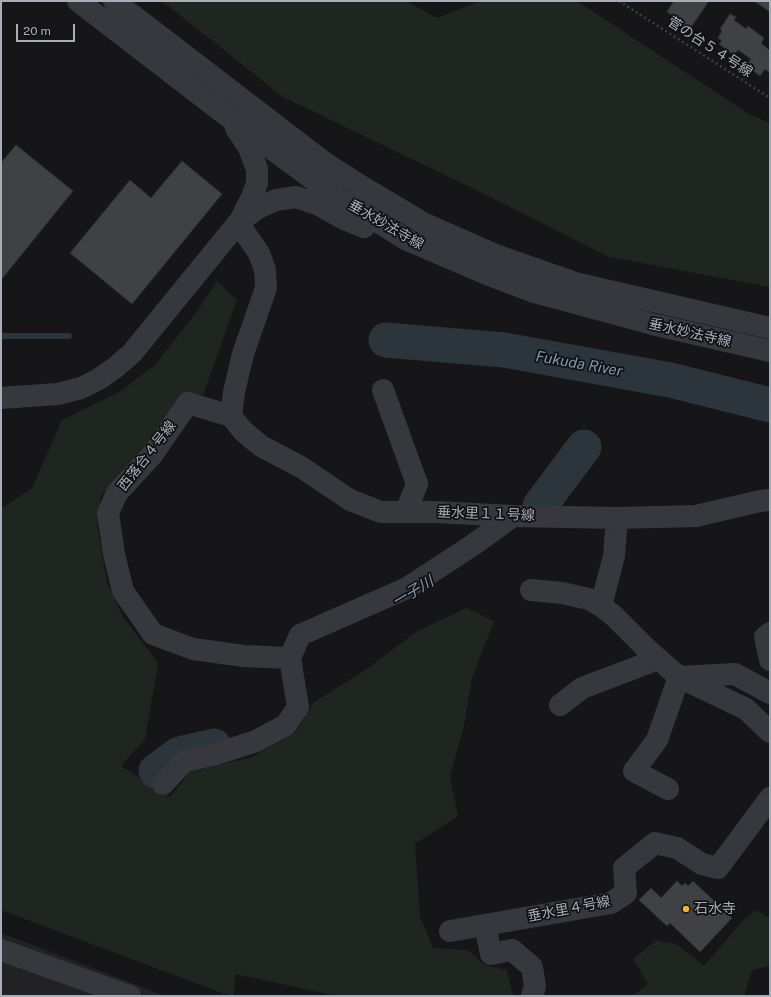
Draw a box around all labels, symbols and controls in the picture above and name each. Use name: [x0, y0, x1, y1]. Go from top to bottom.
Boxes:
street label: 菅の台５４号線: [664, 13, 756, 81]
scale bar: [18, 16, 77, 42]
text: 20 m: [23, 24, 51, 38]
street label: 垂水妙法寺線: [345, 197, 427, 253]
street label: 垂水妙法寺線: [647, 315, 733, 351]
water label: Fukuda River: [534, 348, 624, 380]
street label: 西落合４号線: [115, 418, 179, 494]
street label: 垂水里１１号線: [437, 504, 535, 524]
water label: 一子川: [389, 573, 437, 611]
street label: 垂水里４号線: [526, 893, 612, 925]
place label: 石水寺: [694, 901, 736, 917]
marker: 石水寺: [681, 904, 691, 914]

